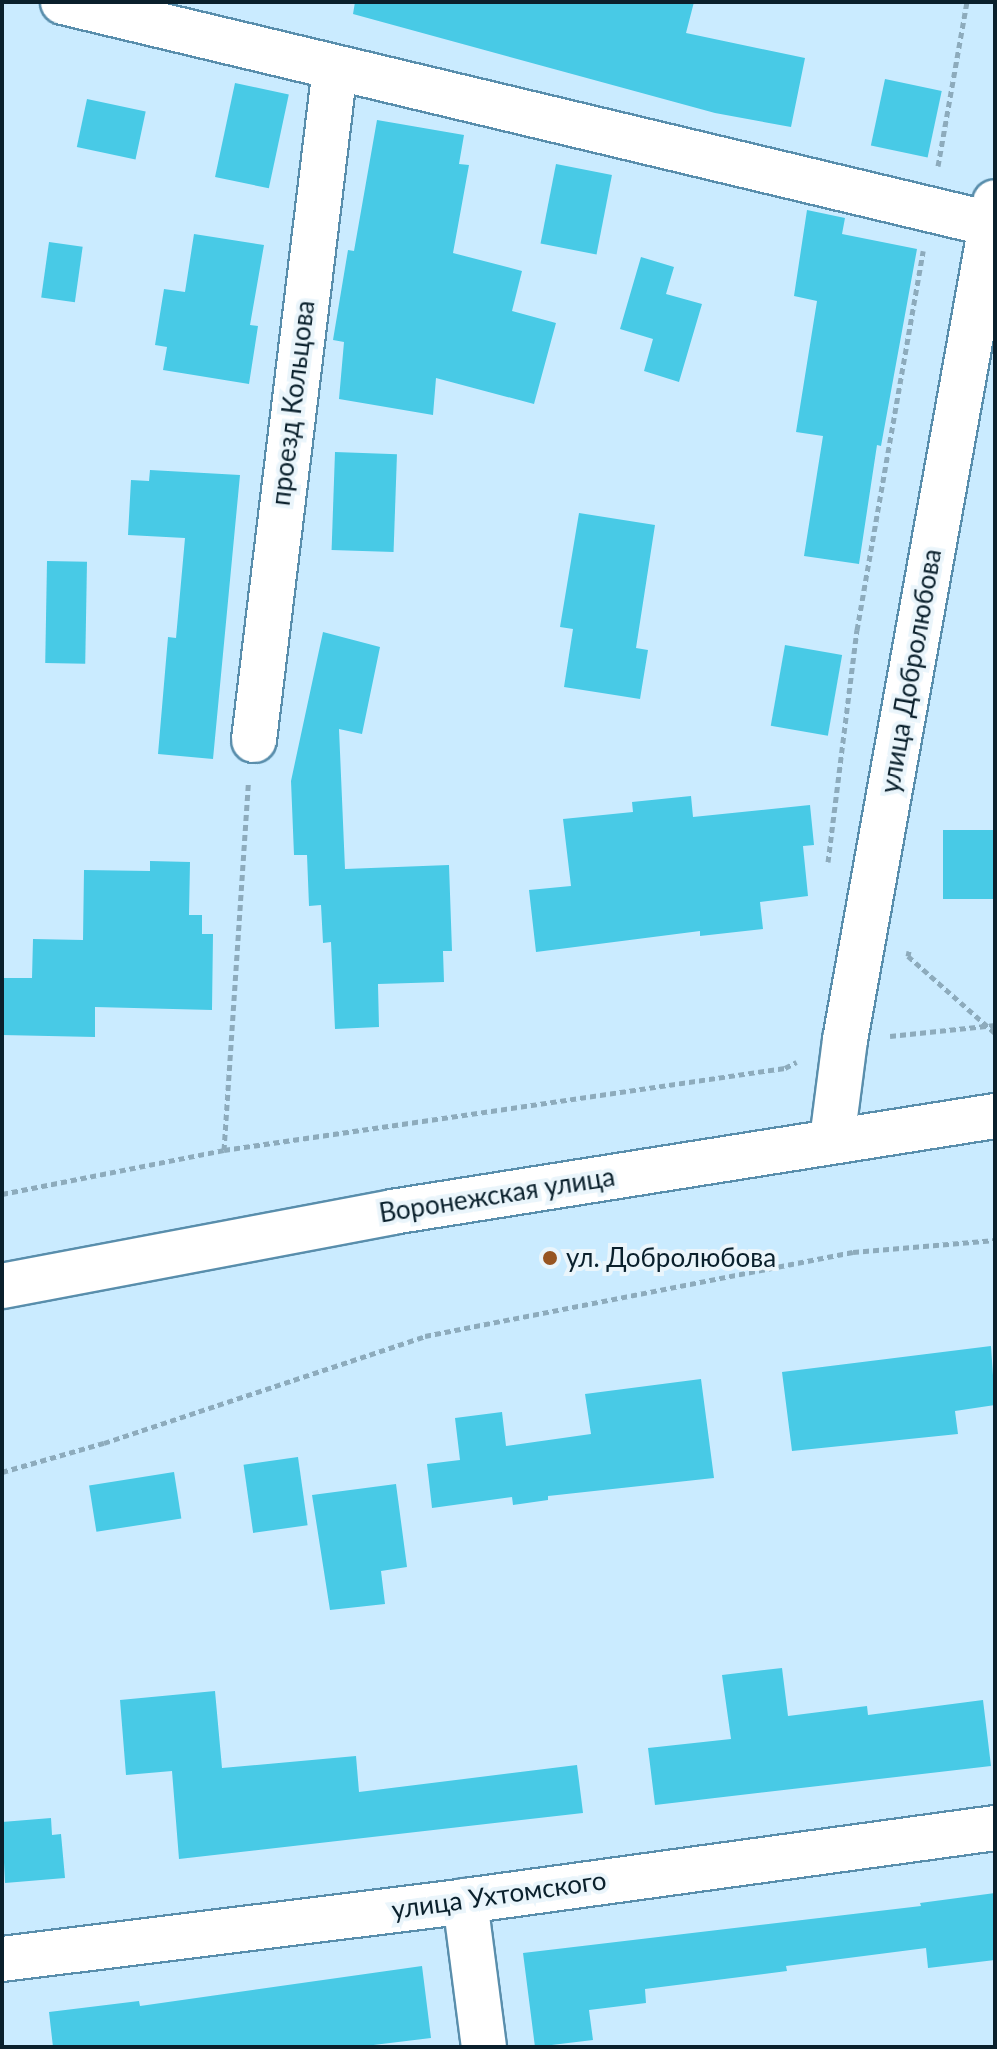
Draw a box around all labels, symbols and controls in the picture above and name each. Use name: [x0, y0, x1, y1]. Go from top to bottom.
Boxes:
street label: проезд Кольцова: [265, 299, 321, 507]
street label: улица Добролюбова: [874, 546, 948, 796]
street label: Воронежская улица: [377, 1161, 617, 1229]
place label: ул. Добролюбова: [566, 1242, 776, 1274]
marker: ул. Добролюбова: [541, 1249, 559, 1267]
street label: улица Ухтомского: [390, 1864, 608, 1926]

